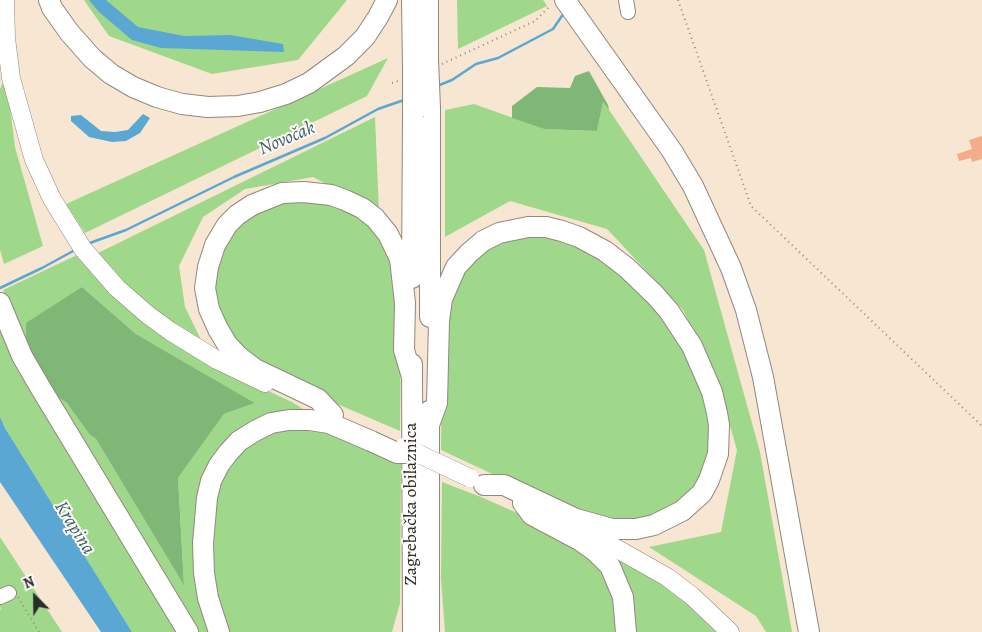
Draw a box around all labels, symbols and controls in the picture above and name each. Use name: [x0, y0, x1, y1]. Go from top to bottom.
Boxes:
water label: Novočak: [255, 117, 319, 161]
street label: Zagrebačka obilaznica: [401, 422, 423, 586]
water label: Krapina: [49, 497, 99, 559]
north arrow: [10, 572, 60, 622]
text: N: [21, 572, 37, 593]

